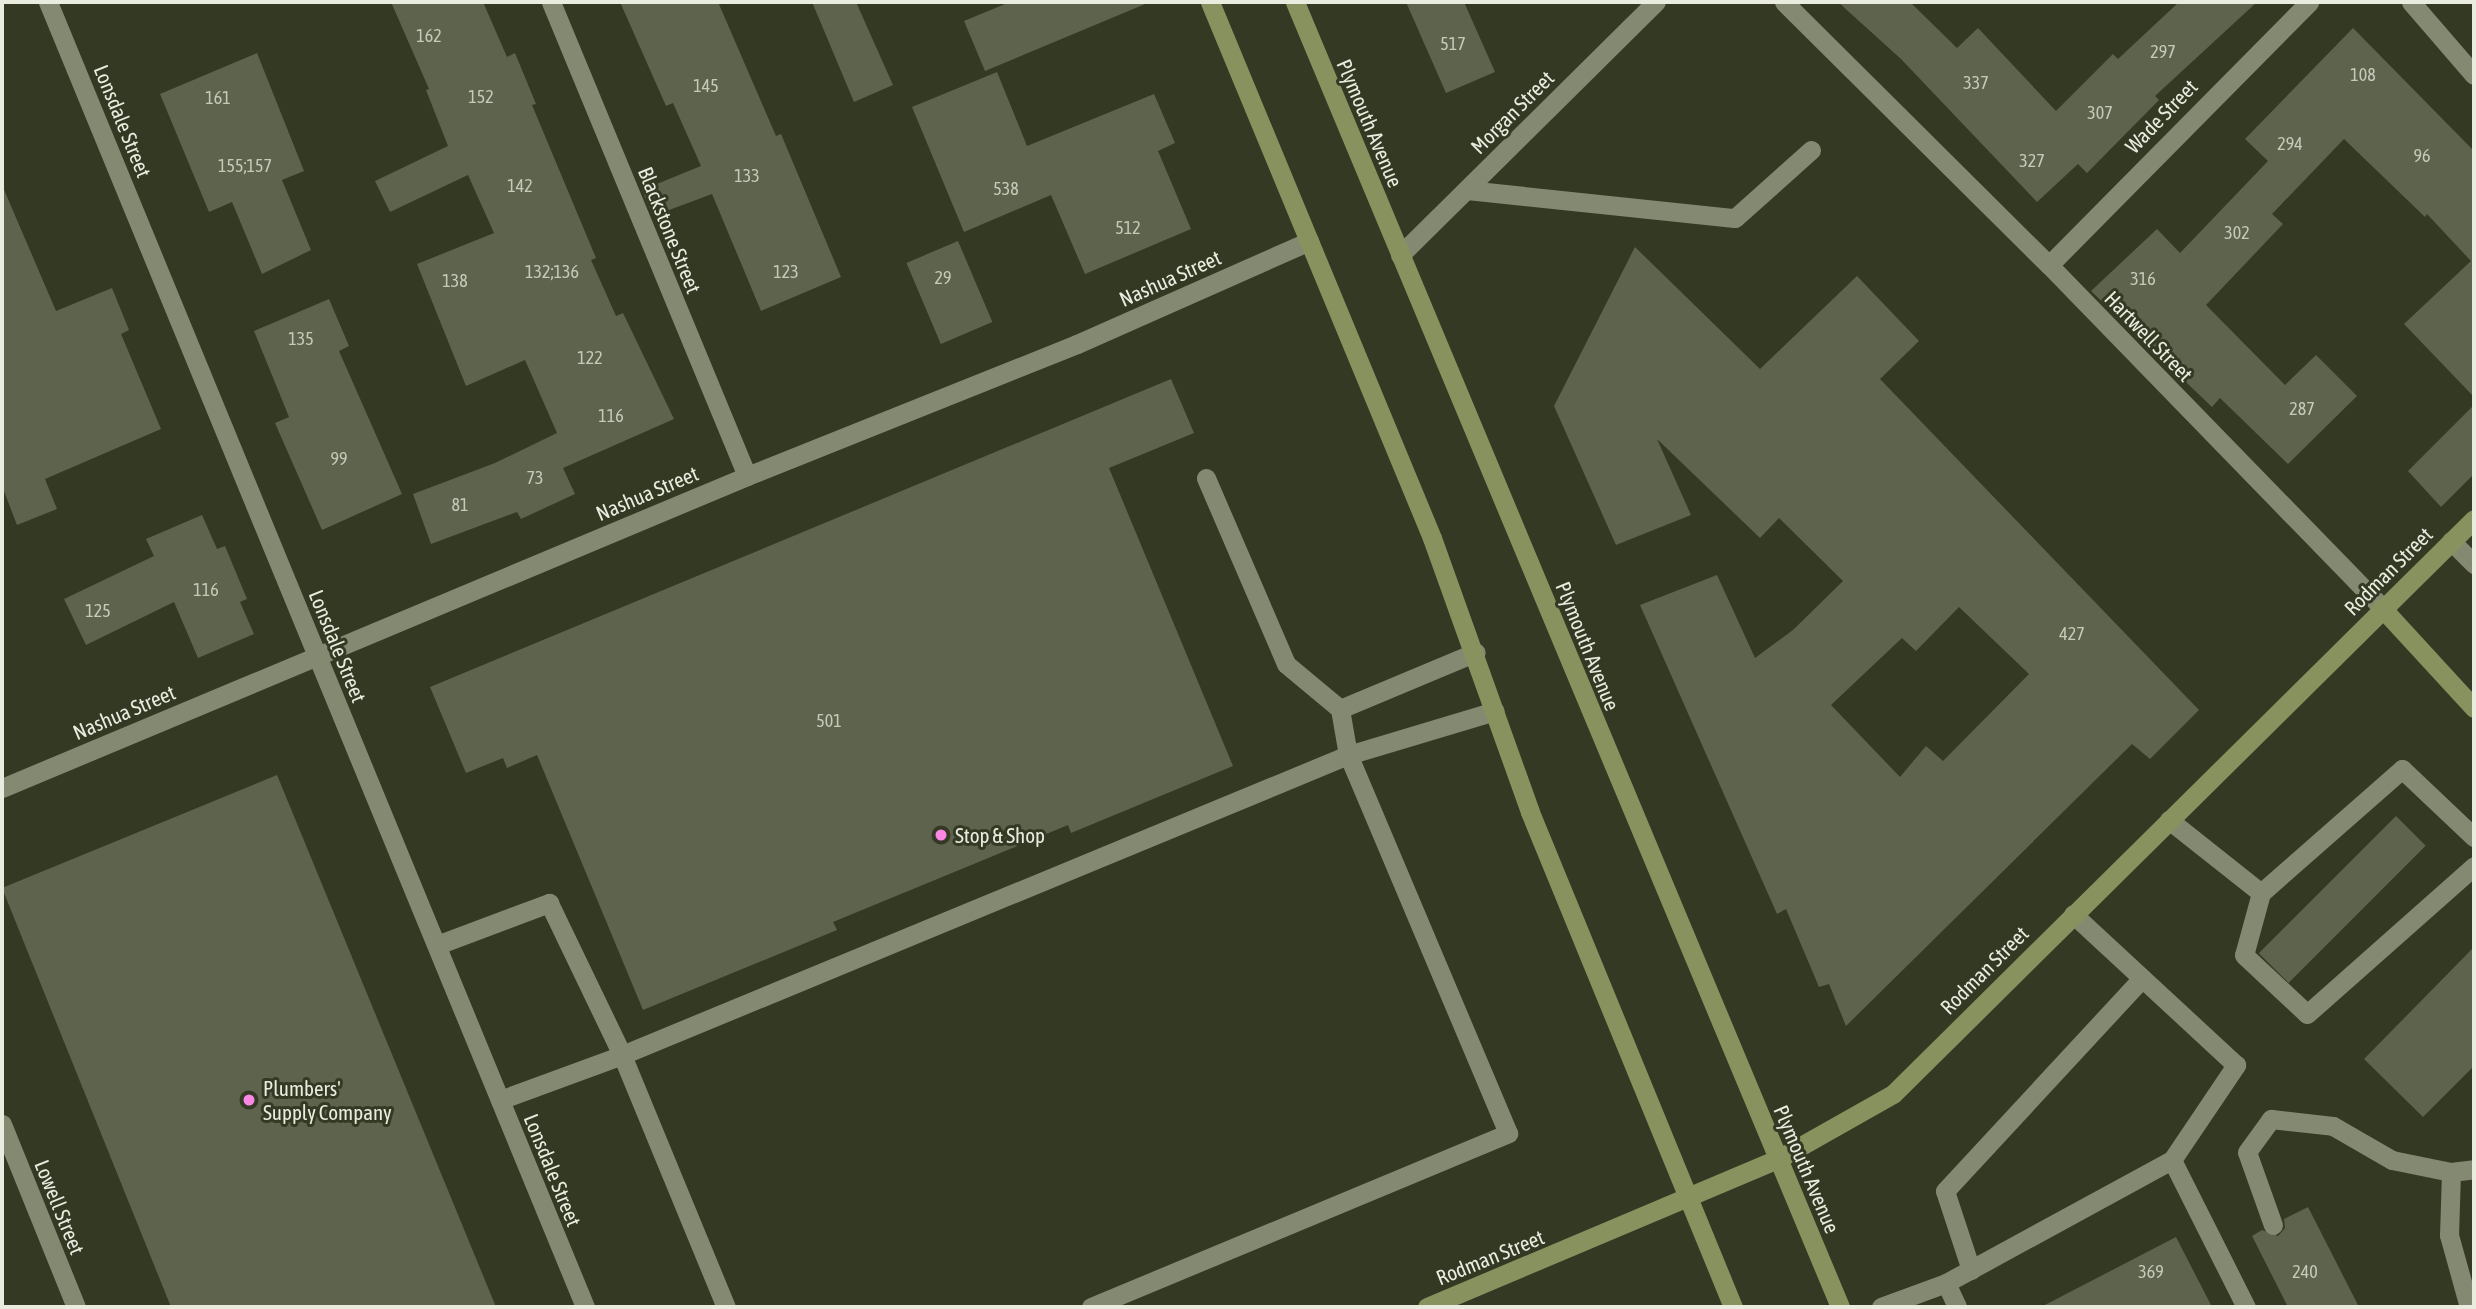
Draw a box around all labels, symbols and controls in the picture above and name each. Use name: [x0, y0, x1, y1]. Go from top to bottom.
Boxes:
house number: 162: [416, 25, 442, 47]
house number: 517: [1440, 33, 1466, 55]
house number: 297: [2150, 41, 2176, 63]
street label: Plymouth Avenue: [1332, 55, 1408, 191]
street label: Lonsdale Street: [89, 61, 157, 181]
house number: 108: [2350, 64, 2376, 86]
street label: Morgan Street: [1465, 65, 1559, 159]
house number: 337: [1963, 72, 1989, 94]
street label: Wade Street: [2120, 74, 2202, 158]
house number: 145: [693, 75, 719, 97]
house number: 152: [468, 86, 494, 108]
house number: 161: [205, 87, 231, 109]
house number: 307: [2087, 102, 2113, 124]
house number: 294: [2277, 133, 2303, 155]
house number: 96: [2414, 145, 2430, 167]
house number: 327: [2019, 150, 2045, 172]
house number: 155;157: [218, 155, 272, 177]
street label: Blackstone Street: [633, 163, 707, 297]
house number: 133: [734, 165, 760, 187]
house number: 142: [507, 175, 533, 197]
house number: 538: [993, 178, 1019, 200]
house number: 512: [1115, 217, 1141, 239]
house number: 302: [2224, 222, 2250, 244]
street label: Nashua Street: [1115, 244, 1225, 312]
house number: 132;136: [525, 261, 579, 283]
house number: 123: [773, 261, 799, 283]
house number: 29: [935, 267, 951, 289]
house number: 316: [2130, 268, 2156, 290]
house number: 138: [442, 270, 468, 292]
street label: Hartwell Street: [2100, 286, 2198, 386]
house number: 135: [288, 328, 314, 350]
house number: 122: [577, 347, 603, 369]
house number: 287: [2289, 398, 2315, 420]
house number: 116: [598, 405, 624, 427]
house number: 99: [331, 448, 347, 470]
street label: Nashua Street: [592, 460, 702, 526]
house number: 73: [527, 467, 543, 489]
house number: 81: [452, 494, 468, 516]
street label: Rodman Street: [2339, 522, 2437, 620]
street label: Plymouth Avenue: [1551, 578, 1625, 714]
house number: 116: [193, 579, 219, 601]
street label: Lonsdale Street: [304, 586, 372, 706]
house number: 125: [85, 600, 111, 622]
house number: 427: [2059, 623, 2085, 645]
street label: Nashua Street: [69, 679, 179, 745]
house number: 501: [816, 710, 842, 732]
place label: Stop & Shop: [955, 822, 1045, 848]
marker: Stop & Shop: [933, 827, 949, 843]
street label: Rodman Street: [1935, 921, 2033, 1019]
place label: Plumbers' Supply Company: [263, 1075, 392, 1125]
marker: Plumbers' Supply Company: [241, 1092, 257, 1108]
street label: Plymouth Avenue: [1769, 1101, 1845, 1237]
street label: Lonsdale Street: [519, 1110, 587, 1230]
street label: Lowell Street: [30, 1156, 90, 1258]
street label: Rodman Street: [1432, 1224, 1548, 1290]
house number: 369: [2138, 1261, 2164, 1283]
house number: 240: [2292, 1261, 2318, 1283]

